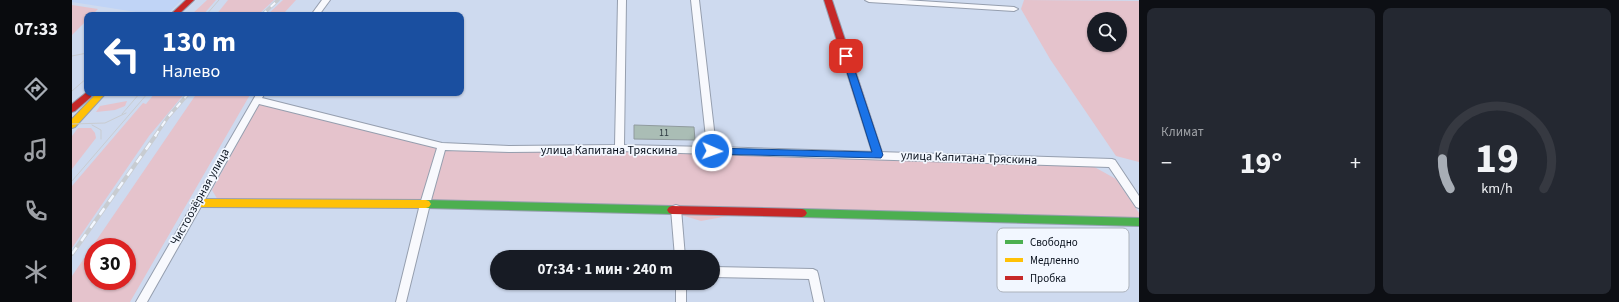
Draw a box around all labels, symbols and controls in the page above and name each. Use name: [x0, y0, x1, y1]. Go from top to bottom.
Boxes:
map controls: [1087, 12, 1127, 52]
button: search: [1087, 12, 1127, 52]
text: 07:33: [14, 17, 58, 42]
text: 130 m: [162, 22, 236, 62]
icon: left: [96, 28, 148, 80]
pin: [829, 39, 863, 73]
icon: arrive: [835, 45, 857, 67]
text: Налево: [162, 59, 220, 84]
icon: directions: [22, 75, 50, 103]
text: Климат: [1161, 123, 1204, 141]
house number: 11: [659, 126, 669, 140]
text: 19: [1475, 129, 1519, 189]
position arrow: [691, 130, 733, 172]
icon: music: [22, 136, 50, 164]
street label: улица Капитана Тряскина: [541, 142, 677, 159]
text: 19°: [1240, 142, 1282, 185]
street label: Чистоозёрная улица: [166, 145, 234, 249]
street label: улица Капитана Тряскина: [901, 147, 1037, 169]
text: −: [1161, 147, 1172, 179]
text: +: [1350, 147, 1361, 179]
text: km/h: [1481, 178, 1513, 199]
icon: phone: [22, 197, 50, 225]
legend: [997, 228, 1129, 292]
text: Свободно: [1030, 235, 1078, 250]
speed limit sign: 30: [84, 238, 136, 290]
text: Медленно: [1030, 253, 1079, 268]
icon: climate: [22, 258, 50, 286]
text: 07:34 · 1 мин · 240 m: [537, 259, 673, 280]
text: Пробка: [1030, 271, 1066, 286]

